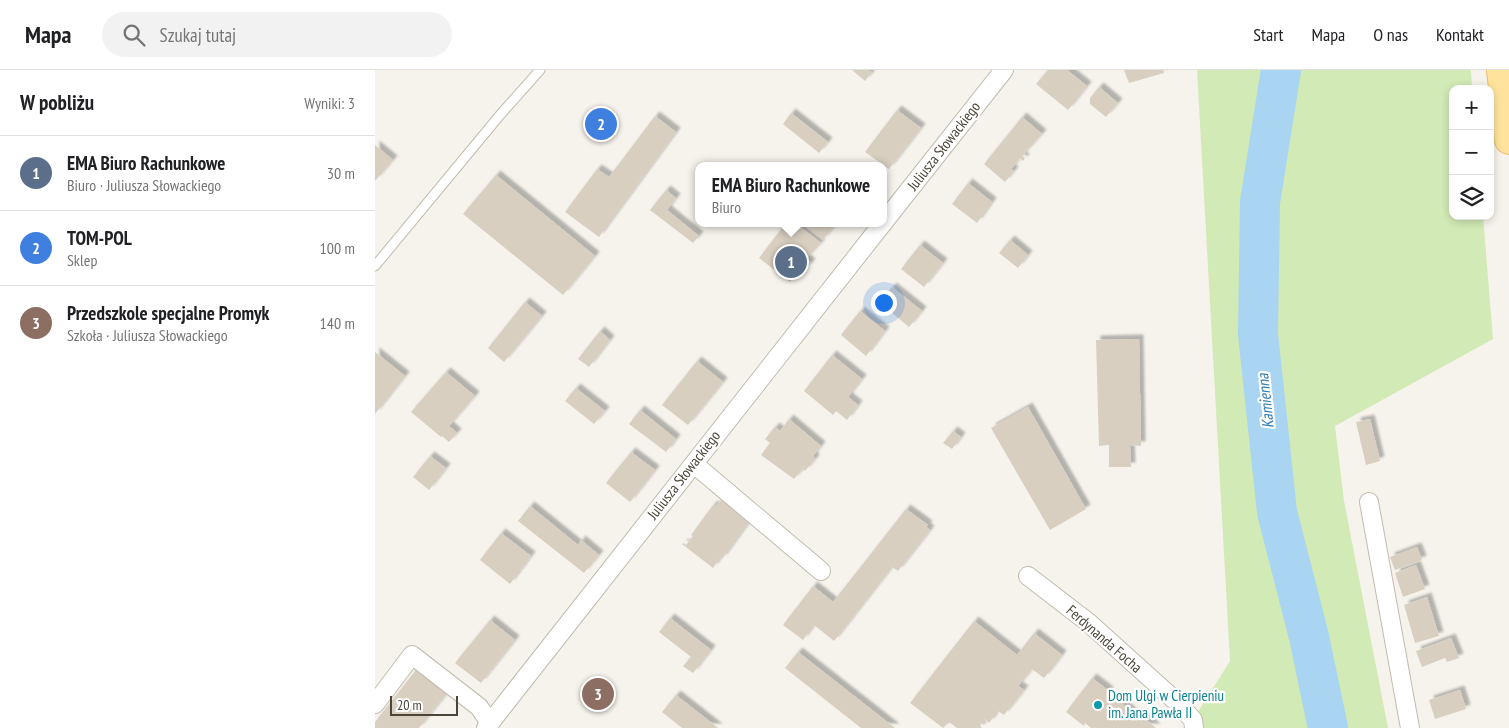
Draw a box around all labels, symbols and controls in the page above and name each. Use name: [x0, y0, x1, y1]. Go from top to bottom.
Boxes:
search box: [102, 12, 452, 57]
text: Mapa: [25, 19, 72, 50]
icon: search: [120, 21, 148, 49]
text: Szukaj tutaj: [160, 23, 236, 47]
text: Start: [1253, 23, 1283, 46]
text: Mapa: [1311, 23, 1345, 46]
text: O nas: [1373, 23, 1408, 46]
text: Kontakt: [1436, 23, 1484, 46]
map controls: [1449, 85, 1494, 220]
button: +: [1449, 85, 1494, 130]
text: W pobliżu: [20, 89, 94, 116]
text: Wyniki: 3: [304, 93, 355, 113]
street label: Juliusza Słowackiego: [902, 97, 984, 195]
pin: 2: [585, 105, 617, 143]
button: −: [1449, 130, 1494, 175]
text: EMA Biuro Rachunkowe: [67, 151, 225, 175]
popup: [695, 162, 887, 227]
text: 1: [32, 163, 40, 183]
text: 30 m: [327, 163, 355, 183]
text: EMA Biuro Rachunkowe: [712, 173, 870, 197]
text: Biuro · Juliusza Słowackiego: [67, 175, 221, 195]
button: layers: [1449, 175, 1494, 220]
text: Biuro: [712, 197, 741, 217]
text: TOM-POL: [67, 226, 132, 250]
text: 2: [32, 238, 40, 258]
text: 100 m: [320, 238, 355, 258]
pin: 1: [775, 243, 807, 281]
text: Sklep: [67, 250, 97, 270]
your location: [871, 290, 897, 316]
text: Przedszkole specjalne Promyk: [67, 301, 269, 325]
text: 3: [32, 313, 40, 333]
text: 140 m: [320, 313, 355, 333]
text: Szkoła · Juliusza Słowackiego: [67, 325, 228, 345]
water label: Kamienna: [1252, 371, 1278, 429]
street label: Juliusza Słowackiego: [642, 426, 724, 524]
street label: Ferdynanda Focha: [1063, 601, 1146, 677]
pin: 3: [582, 675, 614, 713]
place label: Dom Ulgi w Cierpieniu im. Jana Pawła II: [1108, 686, 1224, 722]
scale bar: [390, 693, 457, 716]
text: 20 m: [397, 696, 422, 714]
marker: Dom Ulgi w Cierpieniu im. Jana Pawła II: [1092, 699, 1104, 711]

